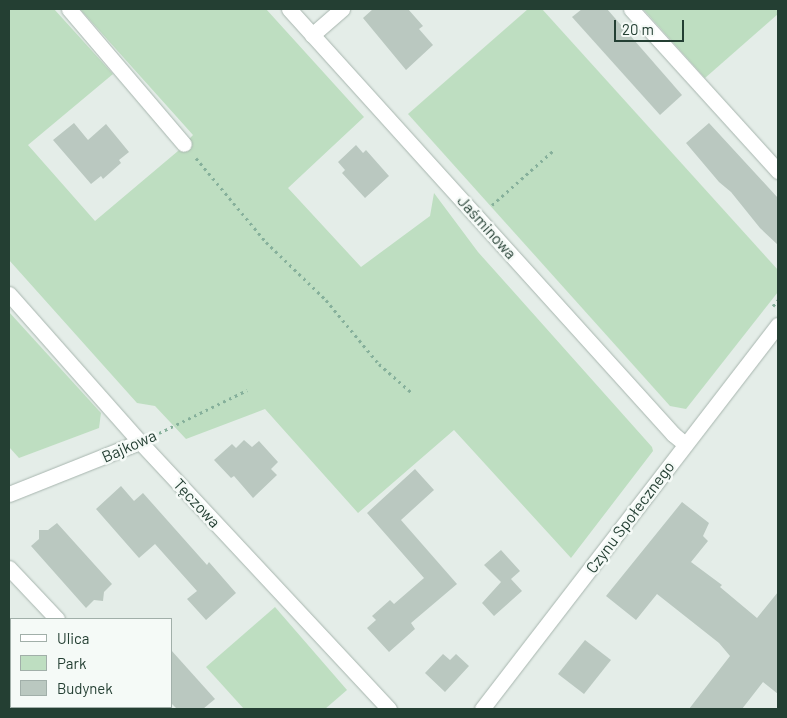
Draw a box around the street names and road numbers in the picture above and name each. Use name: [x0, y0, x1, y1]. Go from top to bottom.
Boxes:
street label: Jaśminowa: [453, 191, 521, 263]
street label: Bajkowa: [99, 425, 159, 467]
street label: Czynu Społecznego: [582, 457, 678, 577]
street label: Tęczowa: [170, 475, 224, 531]

